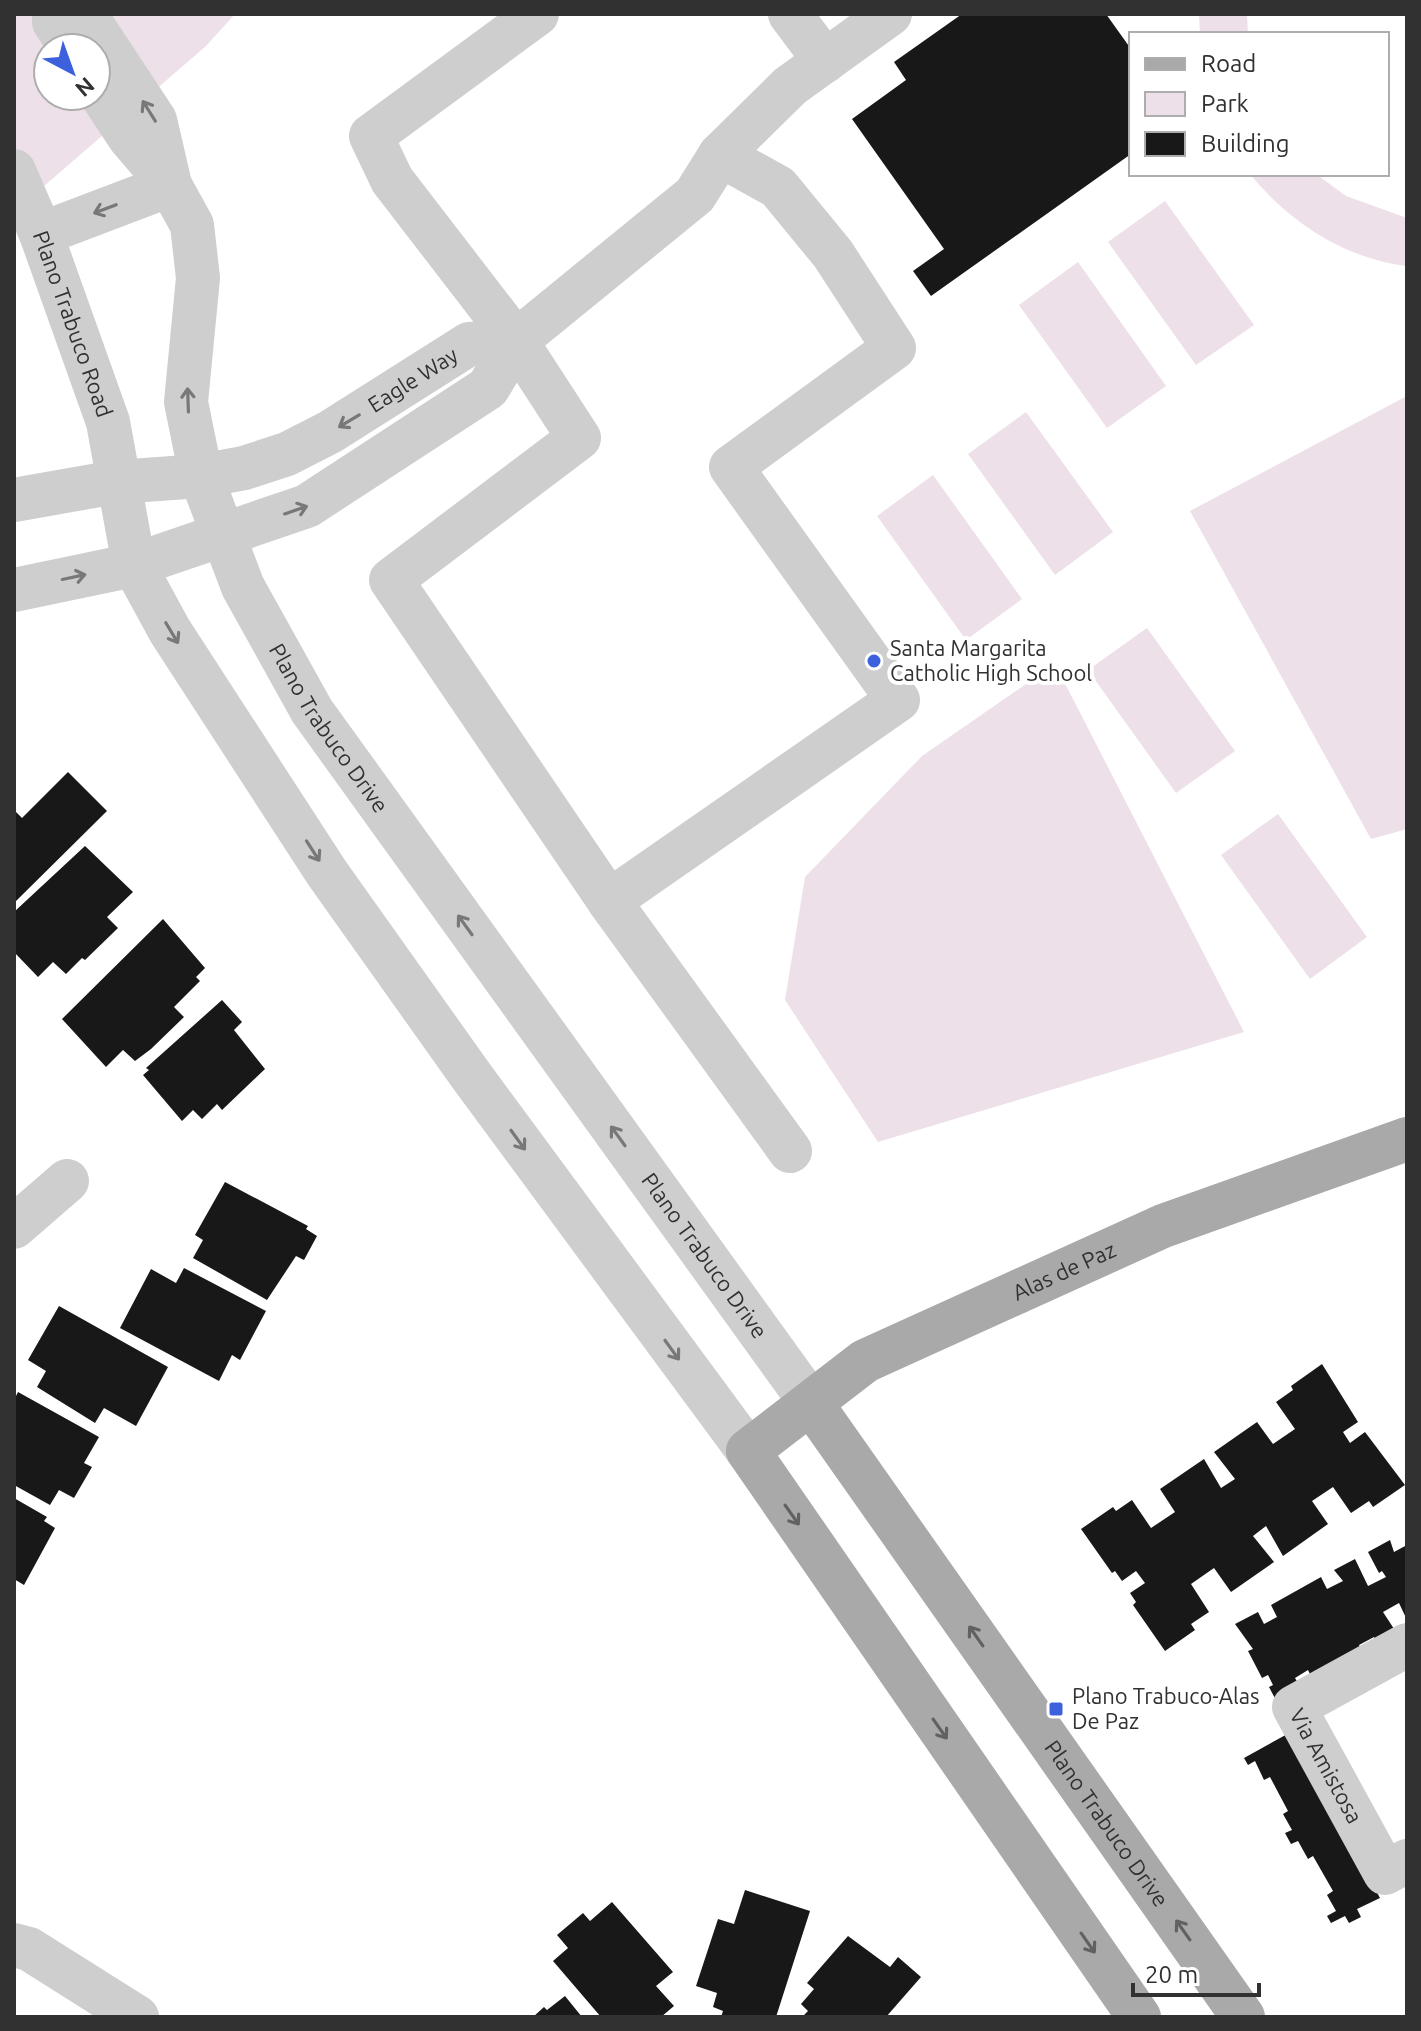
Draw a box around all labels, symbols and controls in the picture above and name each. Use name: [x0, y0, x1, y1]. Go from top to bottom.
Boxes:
north arrow: [32, 32, 112, 112]
legend: [1129, 32, 1389, 176]
text: Road: [1201, 50, 1256, 77]
text: N: [71, 73, 100, 102]
text: Park: [1201, 90, 1249, 117]
one-way arrow: [140, 100, 157, 122]
text: Building: [1201, 130, 1289, 157]
one-way arrow: [94, 203, 118, 217]
street label: Plano Trabuco Road: [29, 227, 118, 420]
street label: Eagle Way: [363, 341, 462, 417]
one-way arrow: [180, 387, 195, 414]
one-way arrow: [338, 413, 361, 429]
one-way arrow: [283, 501, 308, 516]
one-way arrow: [60, 569, 86, 584]
one-way arrow: [164, 621, 180, 644]
place label: Santa Margarita Catholic High School: [890, 635, 1092, 685]
street label: Plano Trabuco Drive: [265, 639, 394, 817]
marker: Santa Margarita Catholic High School: [865, 652, 883, 670]
one-way arrow: [305, 839, 321, 862]
one-way arrow: [457, 915, 474, 936]
one-way arrow: [610, 1125, 626, 1147]
one-way arrow: [509, 1129, 526, 1151]
street label: Plano Trabuco Drive: [637, 1168, 773, 1343]
street label: Alas de Paz: [1008, 1236, 1119, 1305]
one-way arrow: [663, 1339, 680, 1360]
one-way arrow: [784, 1503, 800, 1525]
one-way arrow: [968, 1625, 984, 1647]
place label: Plano Trabuco-Alas De Paz: [1072, 1683, 1260, 1733]
marker: Plano Trabuco-Alas De Paz: [1047, 1700, 1065, 1718]
street label: Via Amistosa: [1285, 1704, 1368, 1827]
one-way arrow: [932, 1717, 948, 1739]
street label: Plano Trabuco Drive: [1040, 1735, 1174, 1911]
one-way arrow: [1175, 1920, 1191, 1942]
one-way arrow: [1080, 1931, 1096, 1953]
scale bar: [1133, 1947, 1259, 1997]
text: 20 m: [1145, 1961, 1198, 1988]

